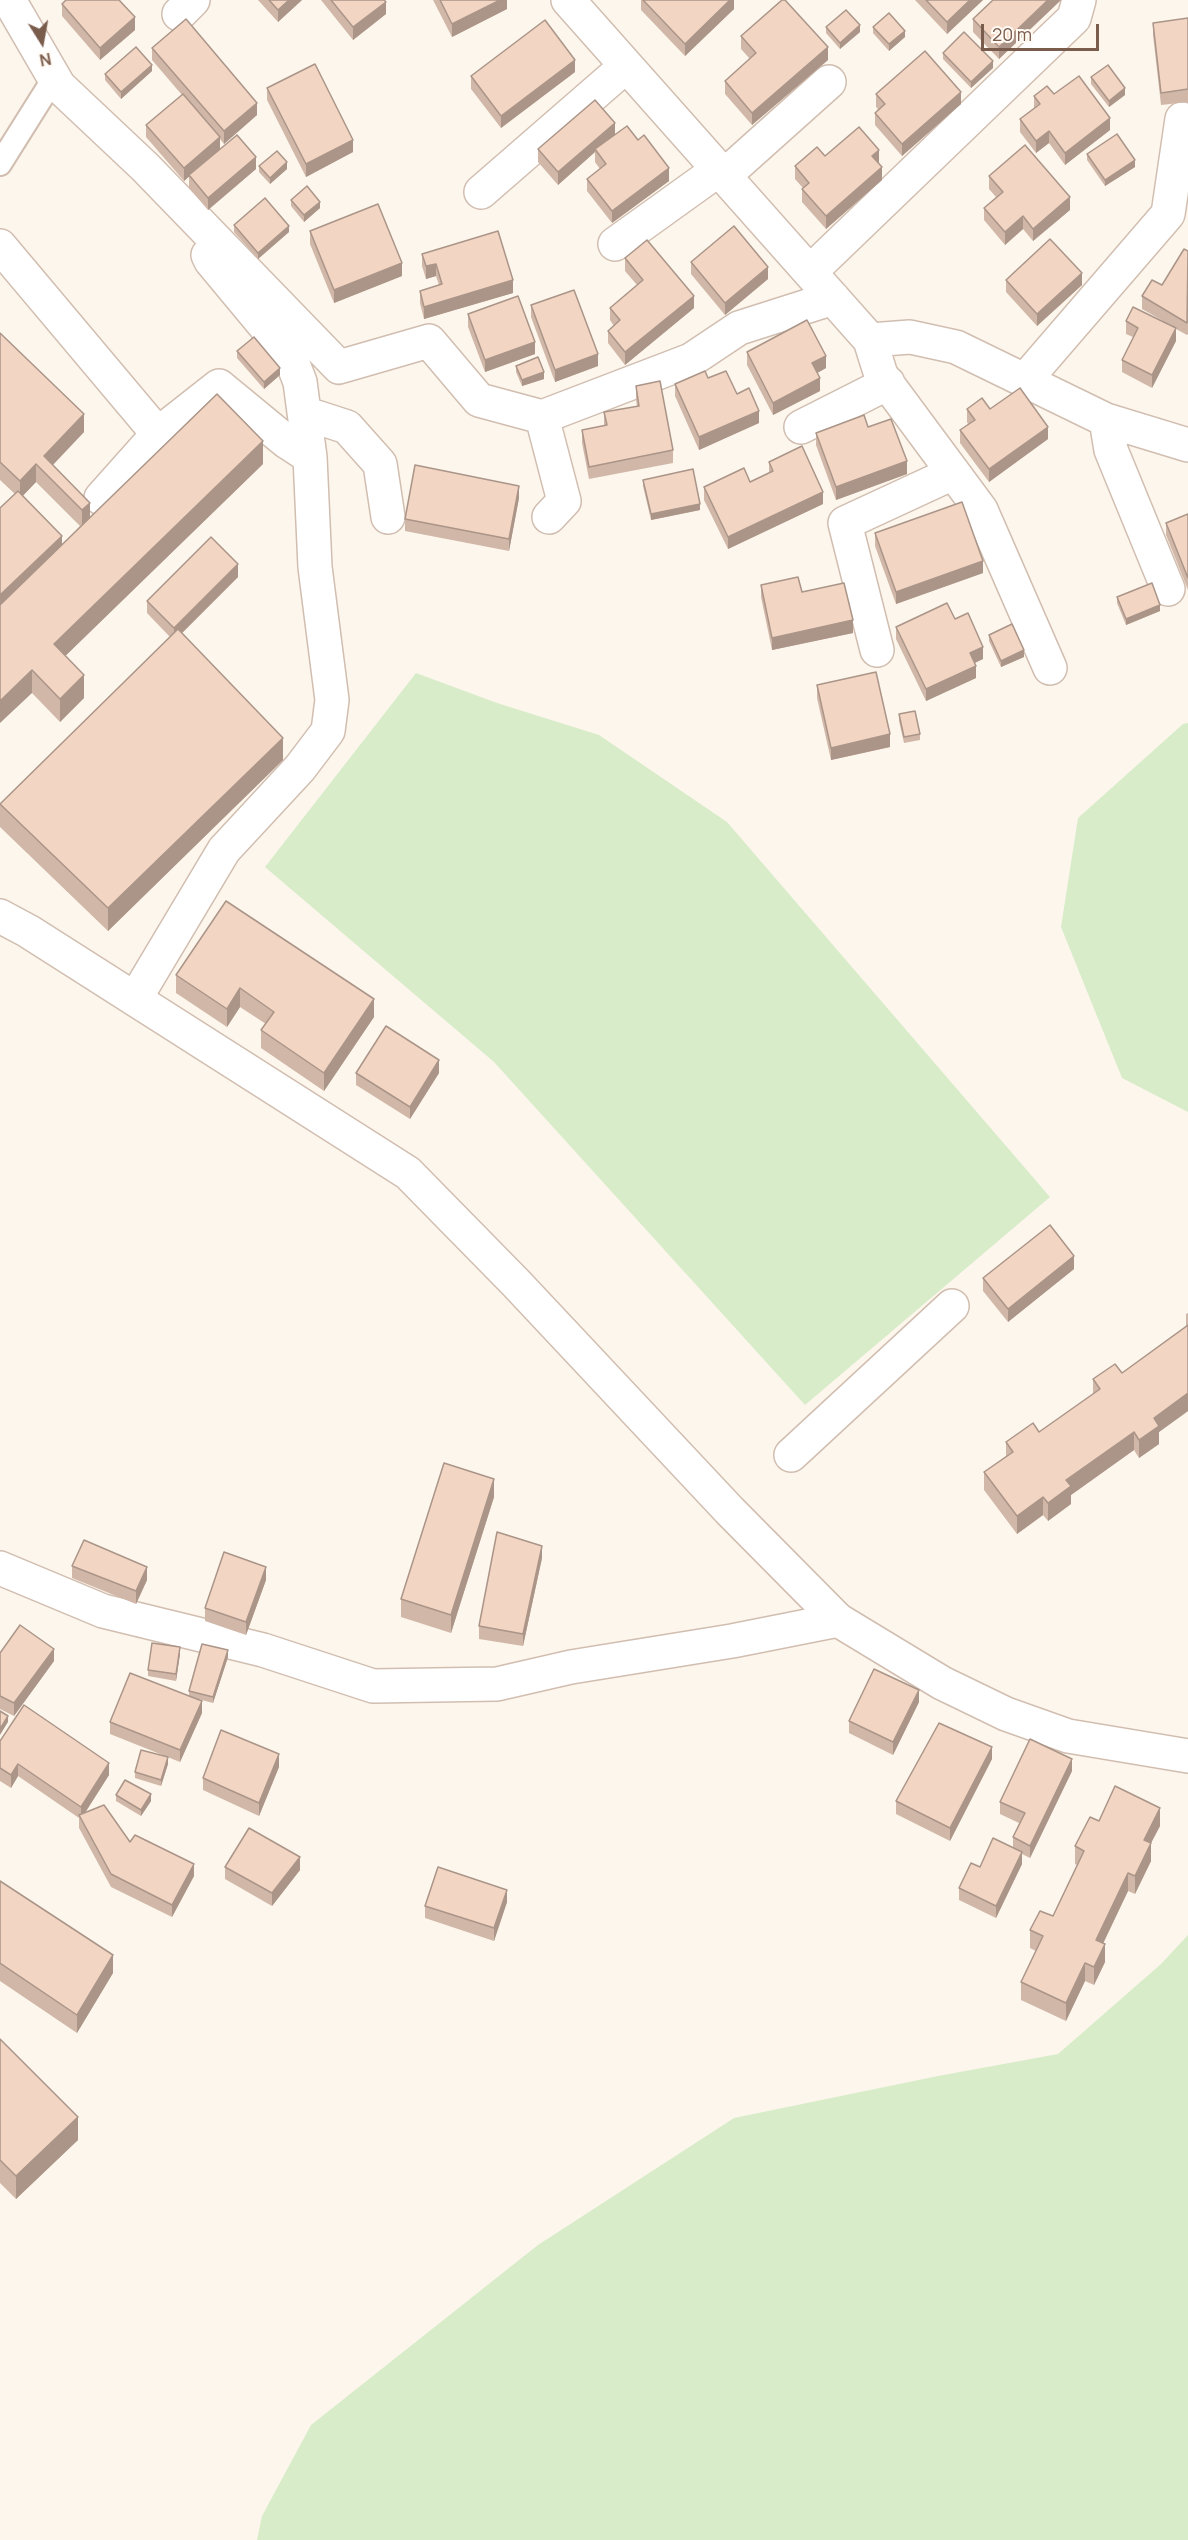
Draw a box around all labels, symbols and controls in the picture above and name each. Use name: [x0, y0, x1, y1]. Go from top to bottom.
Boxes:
north arrow: [12, 12, 72, 72]
scale bar: [984, 12, 1102, 50]
text: 20 m: [992, 22, 1032, 46]
text: N: [38, 48, 53, 72]

